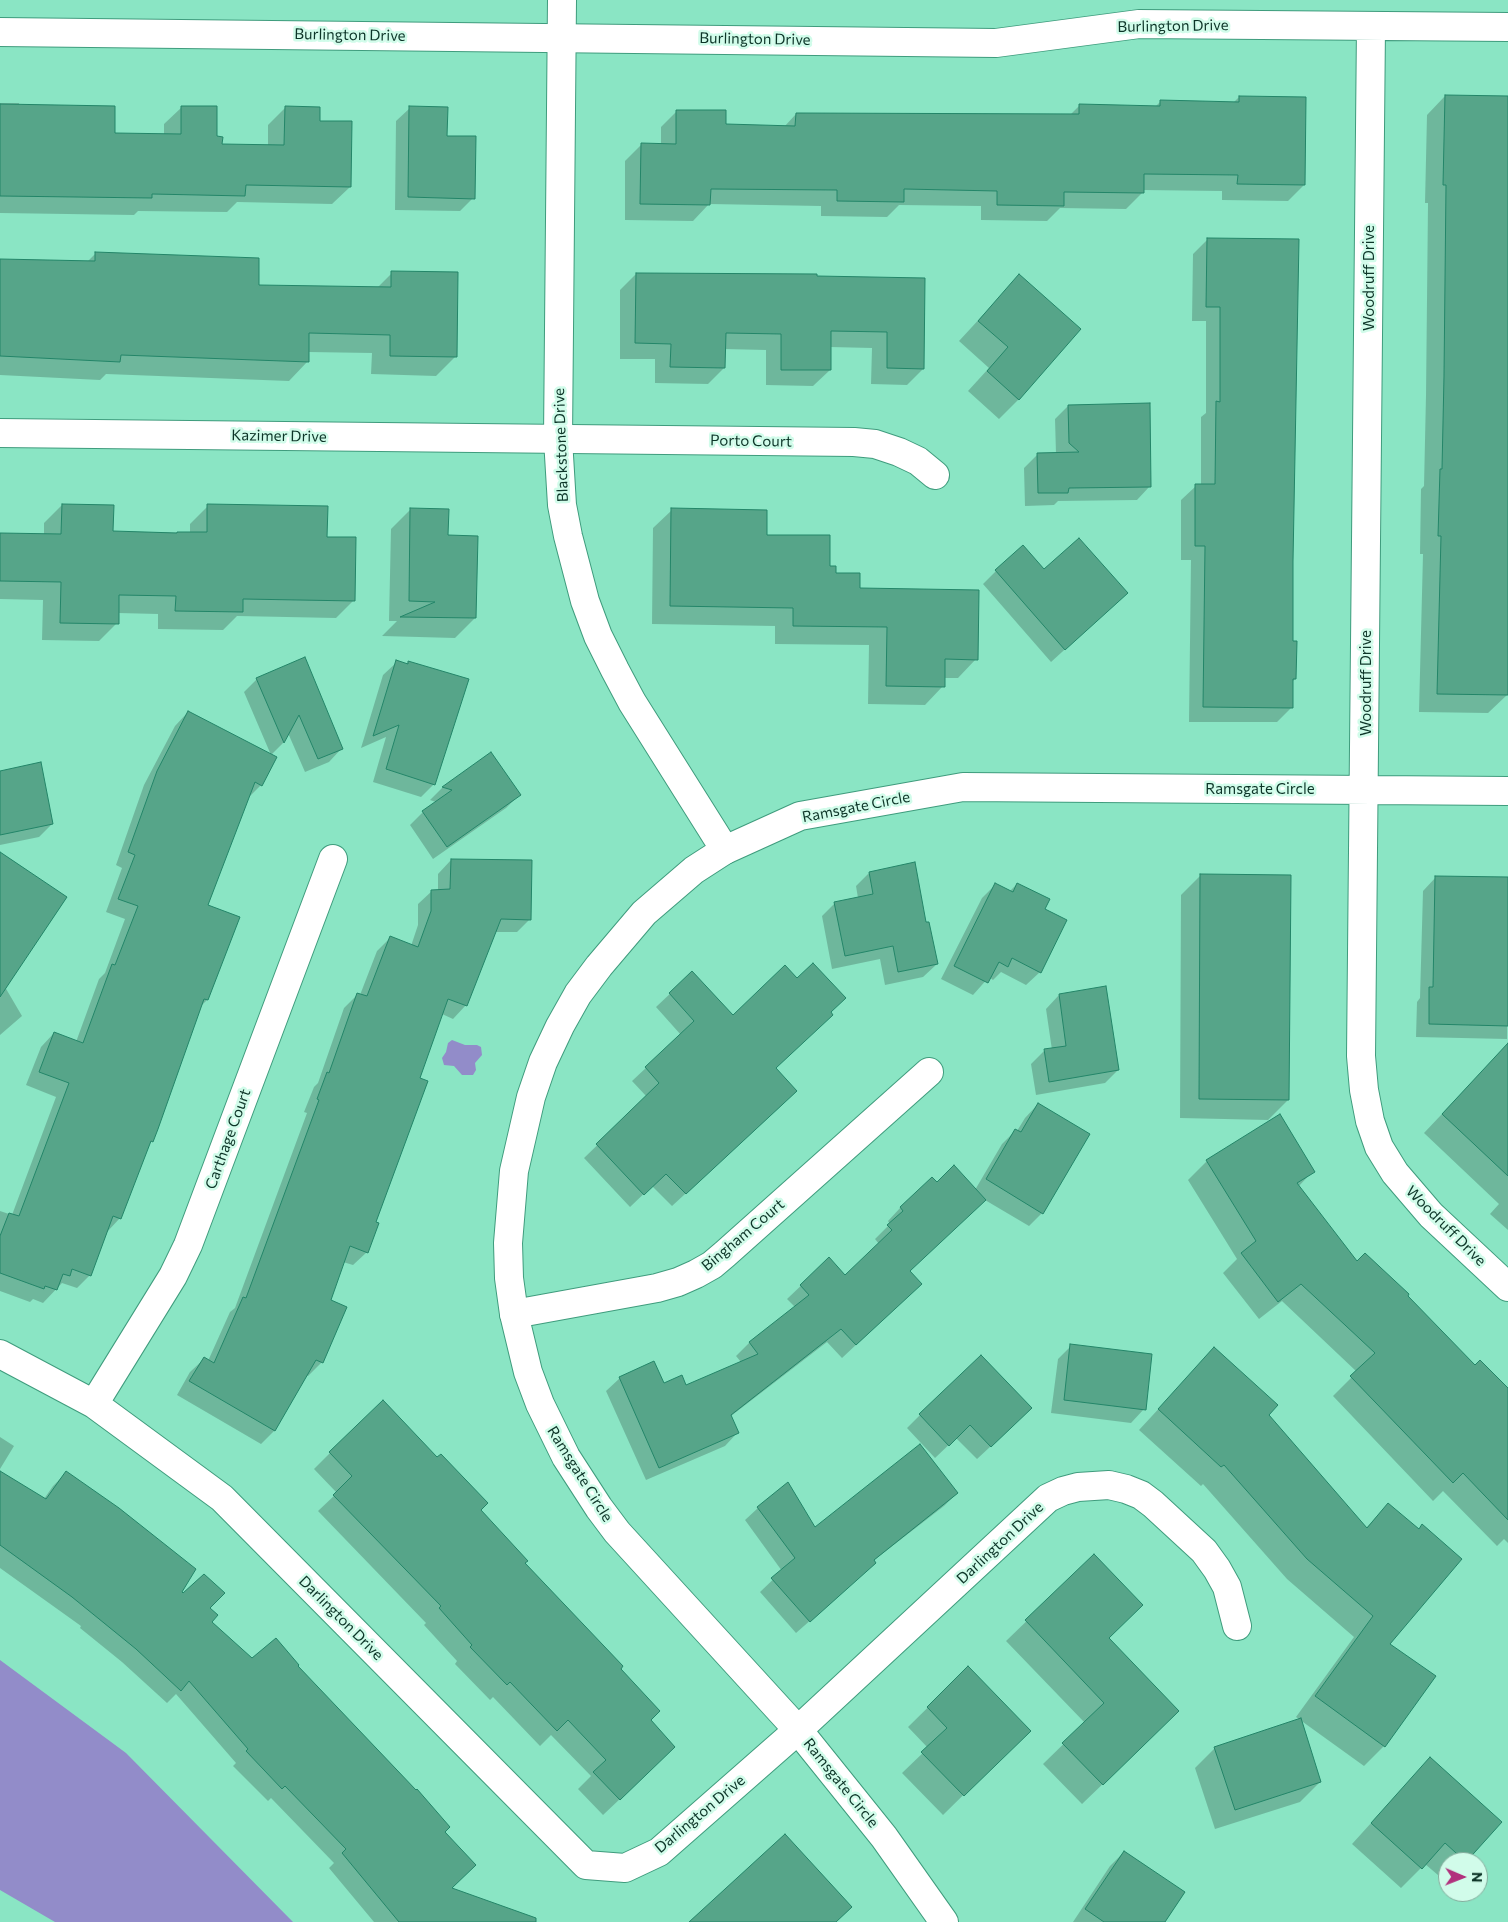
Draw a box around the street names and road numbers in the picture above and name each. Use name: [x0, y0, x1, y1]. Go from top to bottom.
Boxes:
street label: Burlington Drive: [1117, 16, 1229, 36]
street label: Burlington Drive: [294, 25, 406, 45]
street label: Burlington Drive: [699, 29, 811, 49]
street label: Woodruff Drive: [1360, 225, 1378, 331]
street label: Blackstone Drive: [550, 388, 572, 502]
street label: Kazimer Drive: [231, 426, 327, 446]
street label: Porto Court: [710, 431, 792, 451]
street label: Woodruff Drive: [1357, 630, 1375, 736]
street label: Ramsgate Circle: [1205, 780, 1315, 798]
street label: Ramsgate Circle: [801, 788, 911, 826]
street label: Carthage Court: [202, 1086, 254, 1192]
street label: Woodruff Drive: [1402, 1182, 1490, 1270]
street label: Bingham Court: [698, 1195, 788, 1275]
street label: Ramsgate Circle: [543, 1423, 617, 1525]
street label: Darlington Drive: [953, 1498, 1047, 1588]
street label: Darlington Drive: [295, 1572, 387, 1664]
street label: Ramsgate Circle: [800, 1735, 882, 1831]
street label: Darlington Drive: [651, 1771, 749, 1857]

